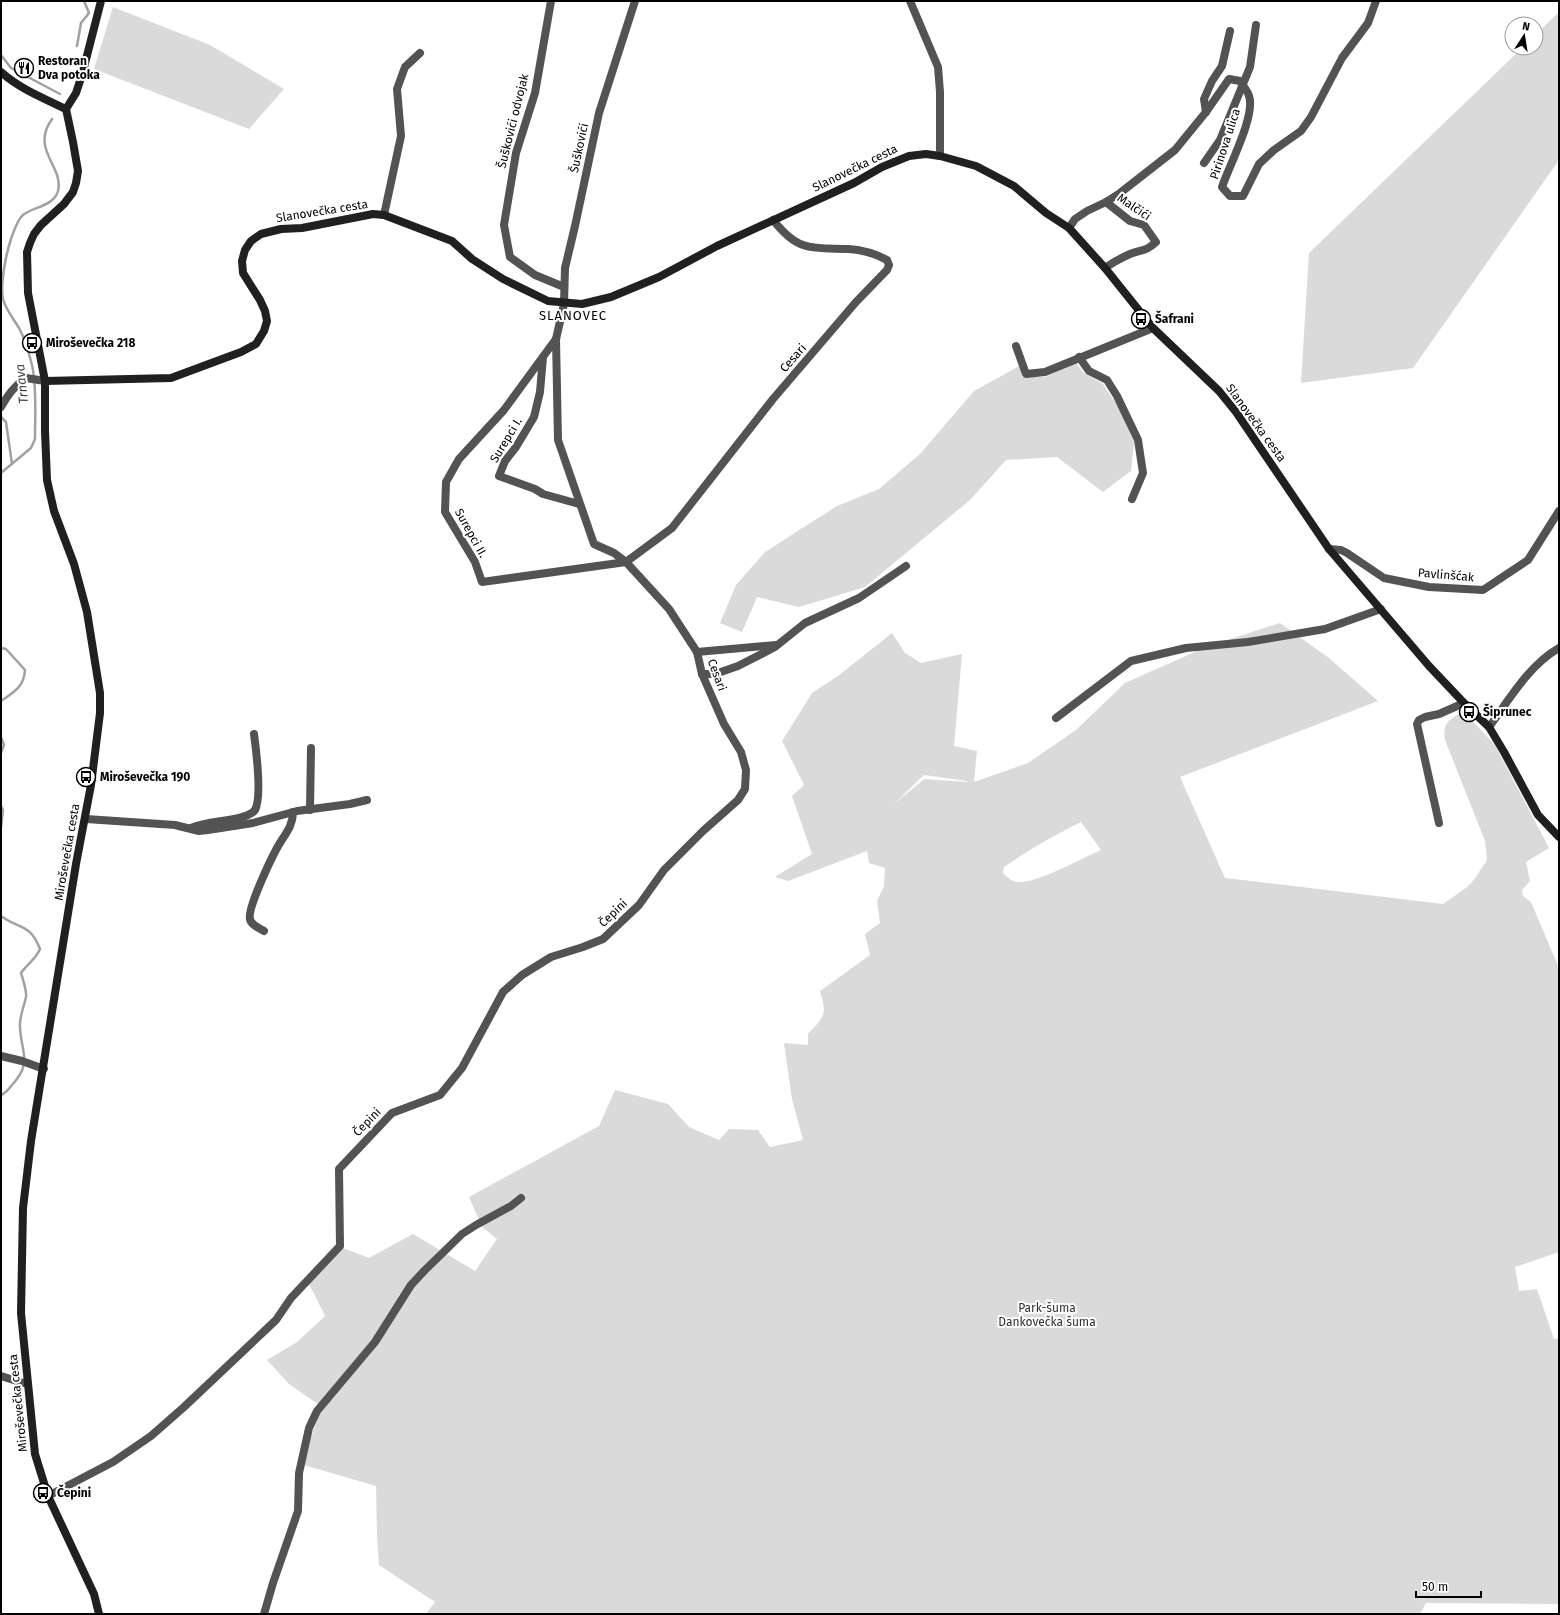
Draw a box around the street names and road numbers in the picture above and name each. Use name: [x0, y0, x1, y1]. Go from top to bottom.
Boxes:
street label: Šuškovići odvojak: [494, 71, 532, 170]
street label: Pirinova ulica: [1207, 107, 1243, 181]
street label: Šuškovići: [566, 122, 591, 174]
street label: Slanovečka cesta: [810, 141, 900, 195]
street label: Malčići: [1115, 191, 1153, 223]
street label: Slanovečka cesta: [275, 197, 369, 225]
street label: Cesari: [777, 341, 809, 375]
street label: Slanovečka cesta: [1223, 381, 1289, 465]
street label: Surepci I.: [487, 415, 525, 465]
street label: Surepci II.: [452, 506, 490, 560]
street label: Pavlinšćak: [1417, 566, 1476, 585]
street label: Cesari: [705, 657, 729, 693]
street label: Miroševečka cesta: [52, 802, 82, 902]
street label: Čepini: [595, 895, 630, 930]
street label: Čepini: [349, 1104, 384, 1139]
street label: Miroševečka cesta: [6, 1353, 30, 1453]

